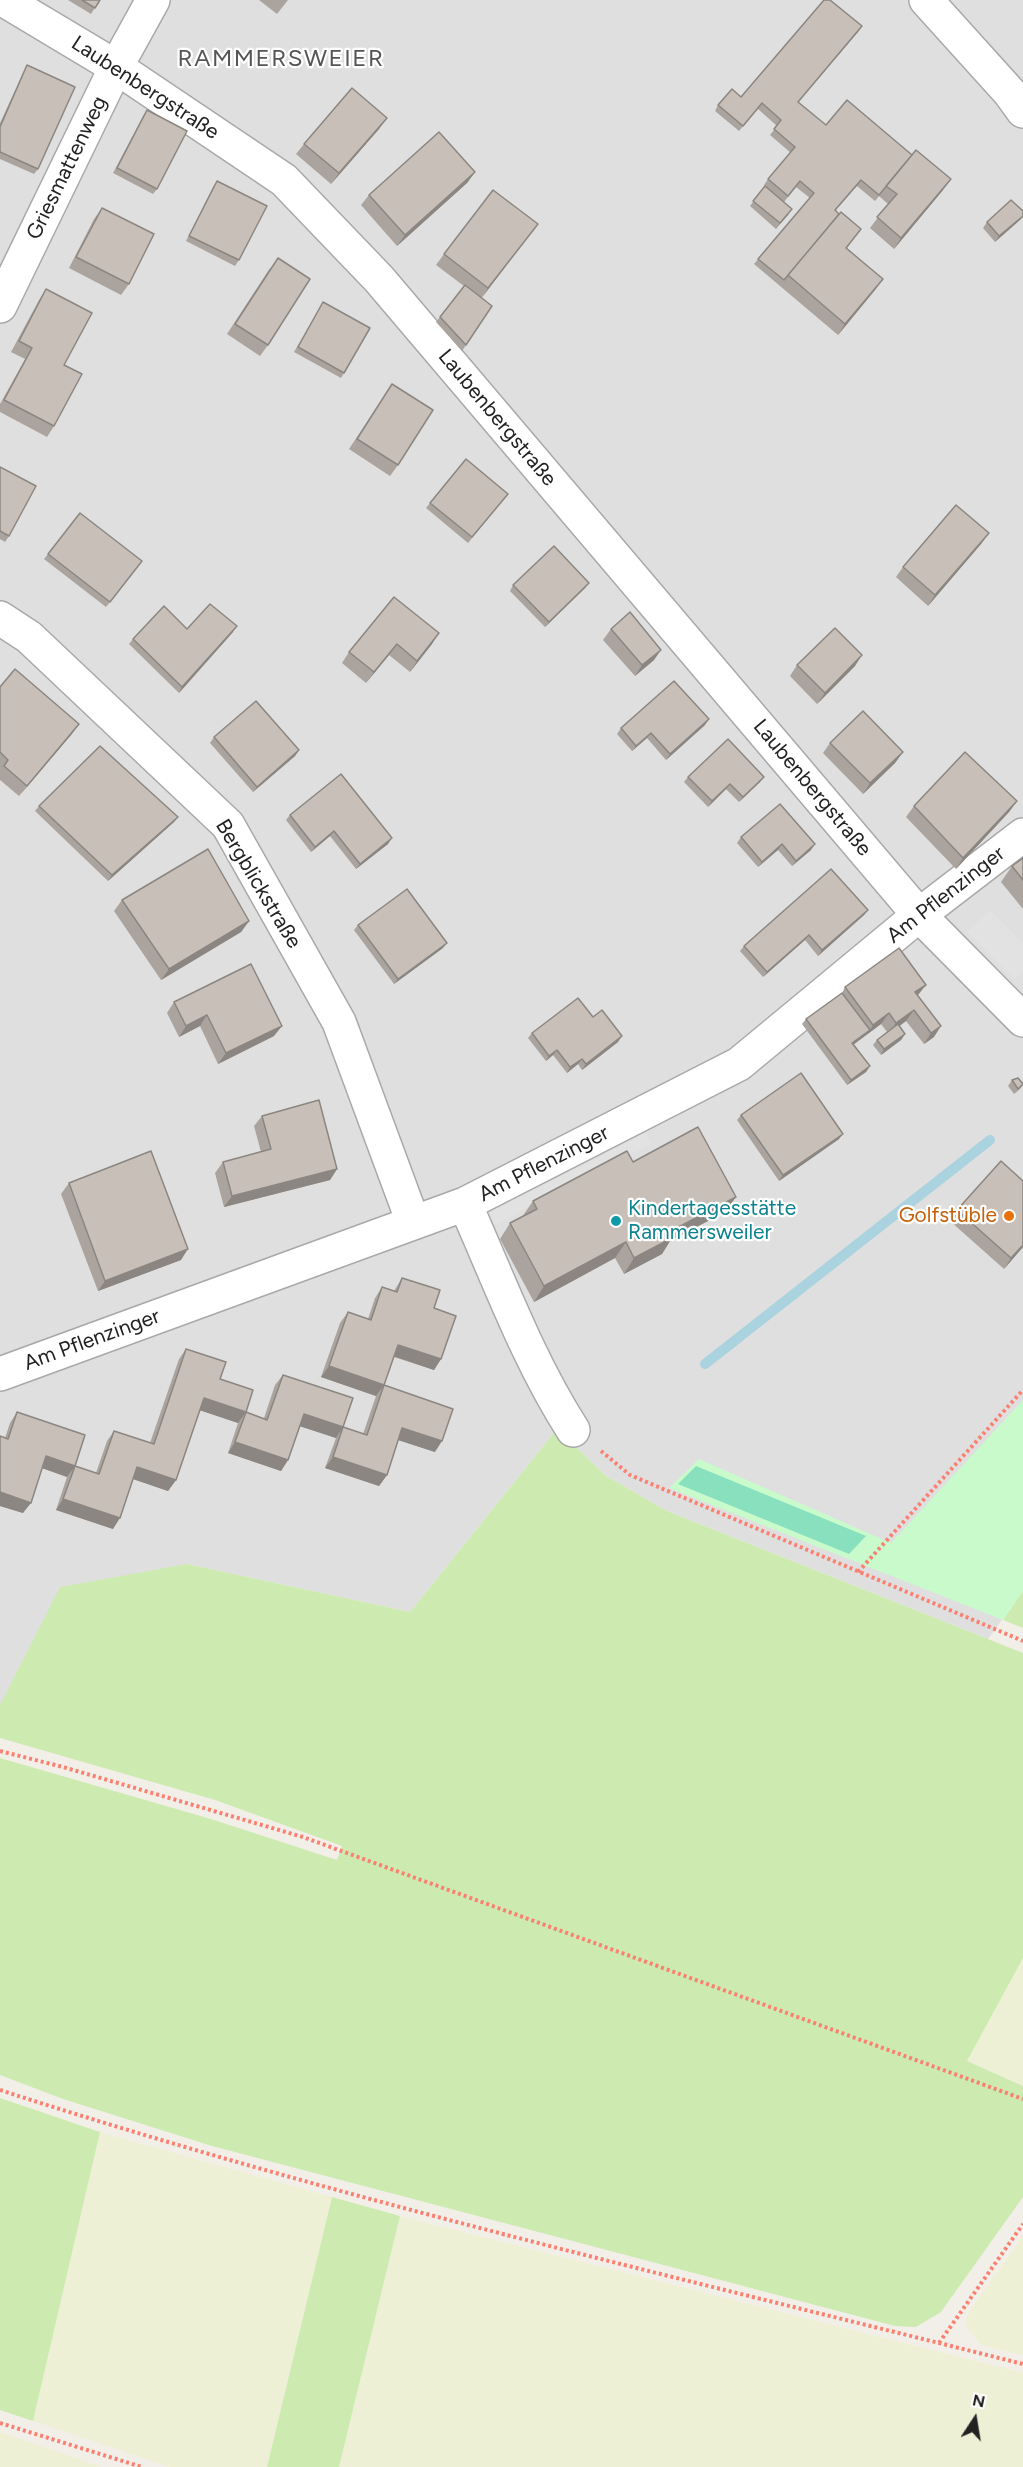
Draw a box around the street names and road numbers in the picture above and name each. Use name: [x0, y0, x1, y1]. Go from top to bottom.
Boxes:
street label: Laubenbergstraße: [66, 31, 224, 145]
street label: Griesmattenweg: [21, 92, 113, 244]
street label: Laubenbergstraße: [432, 344, 562, 492]
street label: Laubenbergstraße: [747, 714, 877, 862]
street label: Bergblickstraße: [210, 815, 306, 953]
street label: Am Pflenzinger: [882, 841, 1010, 949]
street label: Am Pflenzinger: [475, 1120, 613, 1208]
street label: Am Pflenzinger: [21, 1304, 163, 1376]

